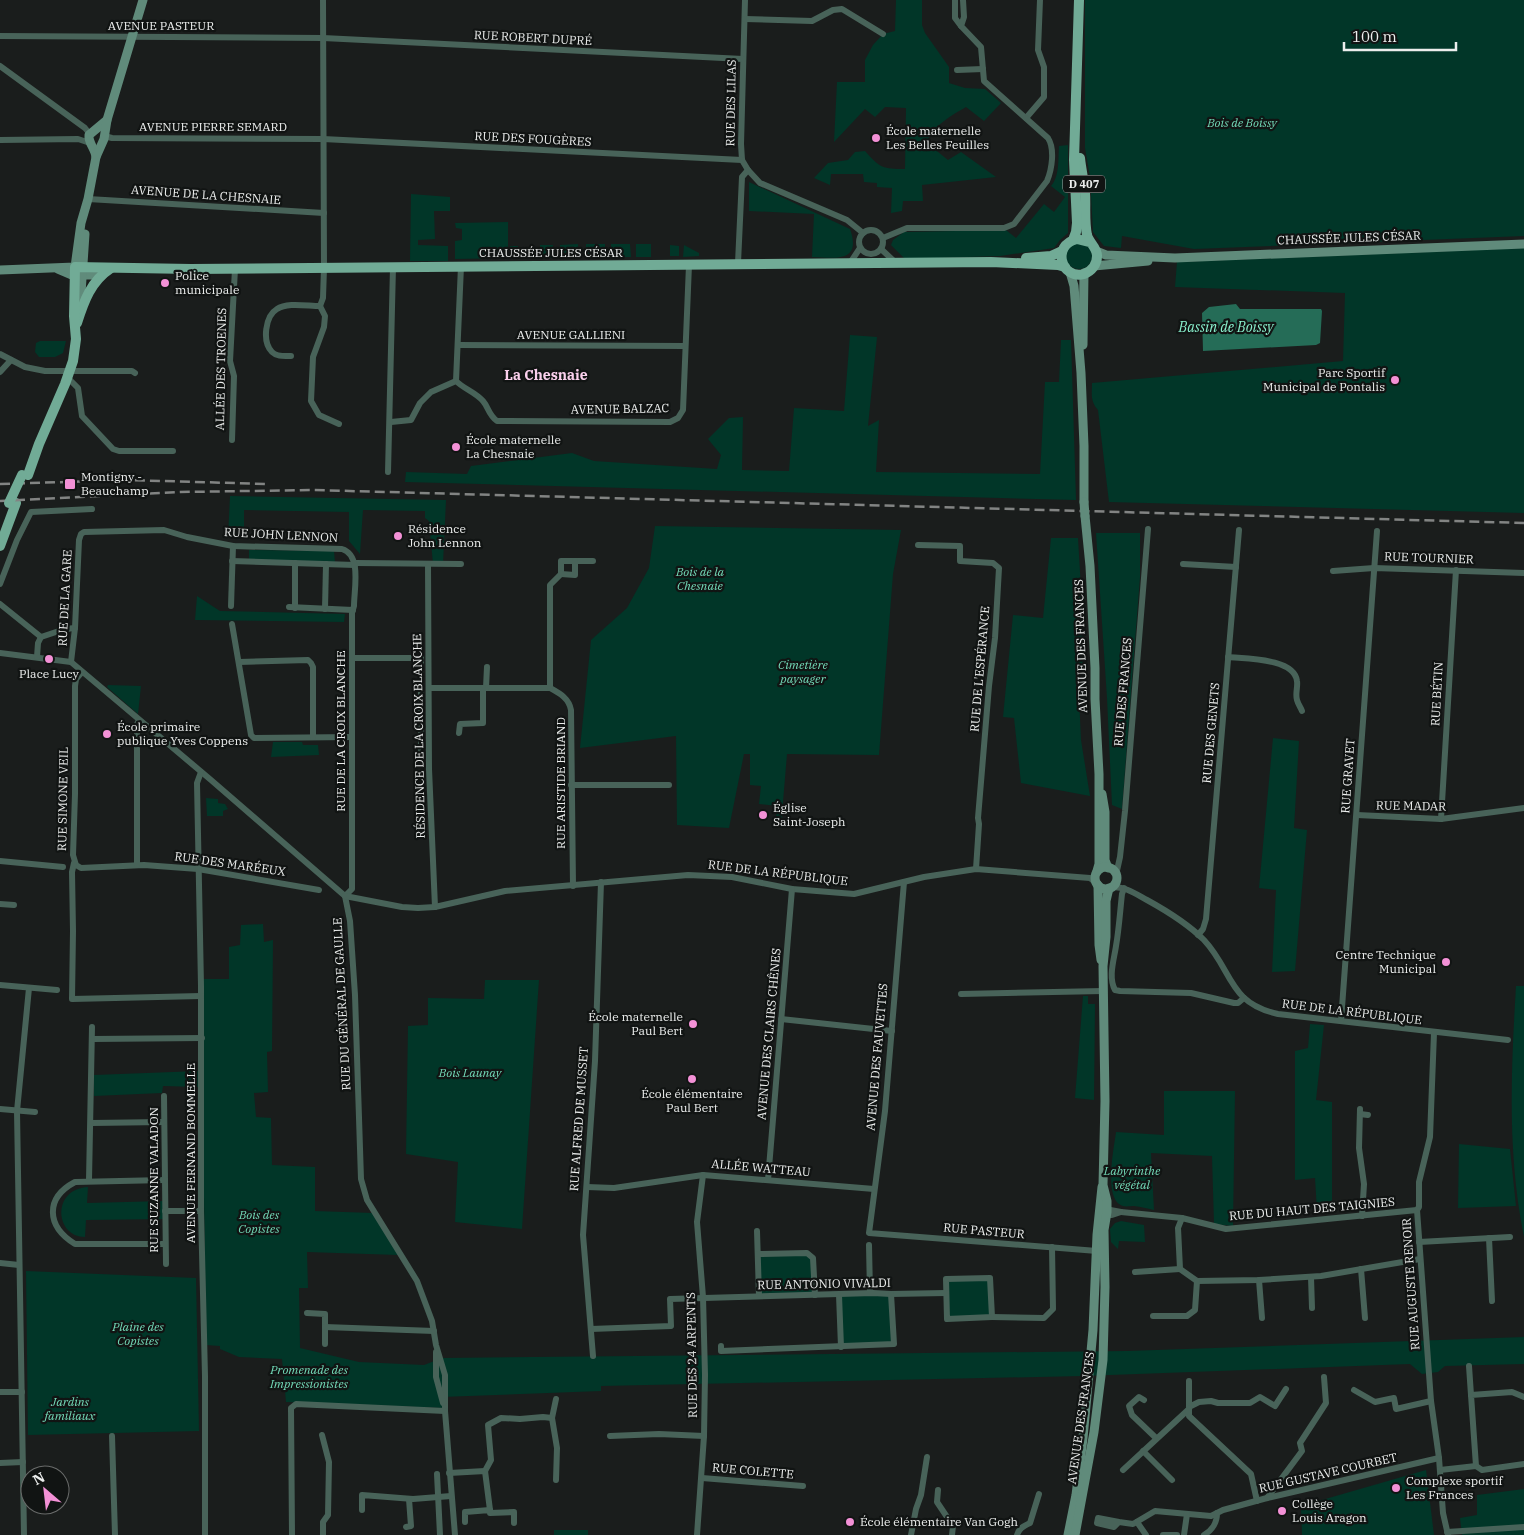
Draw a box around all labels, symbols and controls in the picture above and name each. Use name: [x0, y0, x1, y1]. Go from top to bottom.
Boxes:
street label: AVENUE PASTEUR: [108, 18, 214, 33]
scale bar: [1344, 20, 1456, 52]
street label: RUE ROBERT DUPRÉ: [474, 27, 593, 48]
text: 100 m: [1352, 27, 1397, 46]
street label: RUE DES LILAS: [722, 59, 739, 147]
park label: Bois de Boissy: [1206, 115, 1278, 130]
street label: AVENUE PIERRE SEMARD: [139, 119, 287, 134]
place label: École maternelle Les Belles Feuilles: [886, 123, 989, 152]
street label: RUE DES FOUGÈRES: [474, 128, 592, 149]
marker: École maternelle Les Belles Feuilles: [870, 132, 882, 144]
road number: D 407: [1063, 175, 1105, 192]
street label: AVENUE DE LA CHESNAIE: [130, 182, 282, 207]
street label: CHAUSSÉE JULES CÉSAR: [1277, 227, 1421, 248]
street label: CHAUSSÉE JULES CÉSAR: [479, 245, 623, 260]
place label: Police municipale: [175, 268, 239, 297]
marker: Police municipale: [159, 277, 171, 289]
street label: ALLÉE DES TROENES: [212, 307, 229, 431]
water label: Bassin de Boissy: [1178, 318, 1275, 336]
street label: AVENUE GALLIENI: [517, 327, 625, 342]
place label: Parc Sportif Municipal de Pontalis: [1263, 365, 1386, 394]
district label: La Chesnaie: [504, 366, 588, 384]
marker: Parc Sportif Municipal de Pontalis: [1389, 374, 1401, 386]
street label: AVENUE BALZAC: [571, 400, 670, 417]
place label: École maternelle La Chesnaie: [466, 432, 561, 461]
marker: École maternelle La Chesnaie: [450, 441, 462, 453]
place label: Montigny - Beauchamp: [81, 469, 149, 498]
marker: Montigny - Beauchamp: [63, 477, 77, 491]
place label: Résidence John Lennon: [408, 521, 482, 550]
street label: RUE JOHN LENNON: [224, 524, 338, 545]
marker: Résidence John Lennon: [392, 530, 404, 542]
street label: RUE TOURNIER: [1384, 548, 1474, 567]
street label: RUE DE LA GARE: [54, 549, 75, 647]
park label: Bois de la Chesnaie: [675, 564, 725, 593]
street label: AVENUE DES FRANCES: [1071, 579, 1090, 713]
street label: RUE DE L'ESPÉRANCE: [967, 605, 992, 733]
street label: RÉSIDENCE DE LA CROIX BLANCHE: [409, 633, 428, 839]
street label: RUE DES FRANCES: [1110, 637, 1135, 747]
street label: RUE DE LA CROIX BLANCHE: [333, 650, 348, 812]
marker: Place Lucy: [43, 653, 55, 665]
park label: Cimetière paysager: [778, 657, 829, 686]
street label: RUE BÉTIN: [1427, 661, 1446, 726]
place label: Place Lucy: [19, 666, 80, 681]
street label: RUE DES GENETS: [1199, 682, 1222, 784]
street label: RUE ARISTIDE BRIAND: [553, 717, 568, 849]
place label: École primaire publique Yves Coppens: [117, 719, 248, 748]
marker: École primaire publique Yves Coppens: [101, 728, 113, 740]
street label: RUE GRAVET: [1337, 738, 1358, 814]
street label: RUE SIMONE VEIL: [54, 747, 71, 851]
street label: RUE MADAR: [1376, 797, 1446, 814]
place label: Église Saint-Joseph: [773, 800, 846, 829]
marker: Église Saint-Joseph: [757, 809, 769, 821]
street label: RUE DES MARÉEUX: [173, 848, 287, 879]
street label: RUE DE LA RÉPUBLIQUE: [707, 856, 849, 889]
street label: RUE DU GÉNÉRAL DE GAULLE: [329, 917, 354, 1091]
street label: AVENUE DES CLAIRS CHÊNES: [754, 947, 783, 1120]
place label: Centre Technique Municipal: [1336, 947, 1436, 976]
marker: Centre Technique Municipal: [1440, 956, 1452, 968]
street label: AVENUE DES FAUVETTES: [863, 983, 890, 1131]
street label: RUE DE LA RÉPUBLIQUE: [1281, 995, 1423, 1028]
place label: École maternelle Paul Bert: [588, 1009, 683, 1038]
marker: École maternelle Paul Bert: [687, 1018, 699, 1030]
street label: RUE ALFRED DE MUSSET: [566, 1046, 591, 1192]
street label: AVENUE FERNAND BOMMELLE: [183, 1063, 198, 1243]
park label: Bois Launay: [438, 1065, 503, 1080]
marker: École élémentaire Paul Bert: [686, 1073, 698, 1085]
place label: École élémentaire Paul Bert: [641, 1086, 743, 1115]
street label: RUE SUZANNE VALADON: [146, 1107, 161, 1253]
street label: ALLÉE WATTEAU: [711, 1156, 812, 1179]
park label: Labyrinthe végétal: [1103, 1163, 1161, 1192]
street label: RUE DU HAUT DES TAIGNIES: [1228, 1194, 1396, 1223]
park label: Bois des Copistes: [238, 1207, 280, 1236]
street label: RUE AUGUSTE RENOIR: [1398, 1217, 1423, 1351]
street label: RUE PASTEUR: [943, 1219, 1025, 1242]
street label: RUE ANTONIO VIVALDI: [757, 1275, 891, 1292]
street label: RUE DES 24 ARPENTS: [683, 1292, 700, 1418]
park label: Plaine des Copistes: [111, 1319, 164, 1348]
street label: AVENUE DES FRANCES: [1064, 1351, 1097, 1485]
park label: Promenade des Impressionistes: [269, 1362, 348, 1391]
park label: Jardins familiaux: [42, 1394, 96, 1423]
street label: RUE GUSTAVE COURBET: [1257, 1449, 1399, 1496]
street label: RUE COLETTE: [712, 1459, 794, 1482]
north arrow: [20, 1465, 70, 1515]
text: N: [30, 1468, 48, 1489]
place label: Complexe sportif Les Frances: [1406, 1473, 1503, 1502]
marker: Complexe sportif Les Frances: [1390, 1482, 1402, 1494]
place label: Collège Louis Aragon: [1292, 1496, 1367, 1525]
marker: Collège Louis Aragon: [1276, 1505, 1288, 1517]
place label: École élémentaire Van Gogh: [860, 1514, 1018, 1529]
marker: École élémentaire Van Gogh: [844, 1516, 856, 1528]

